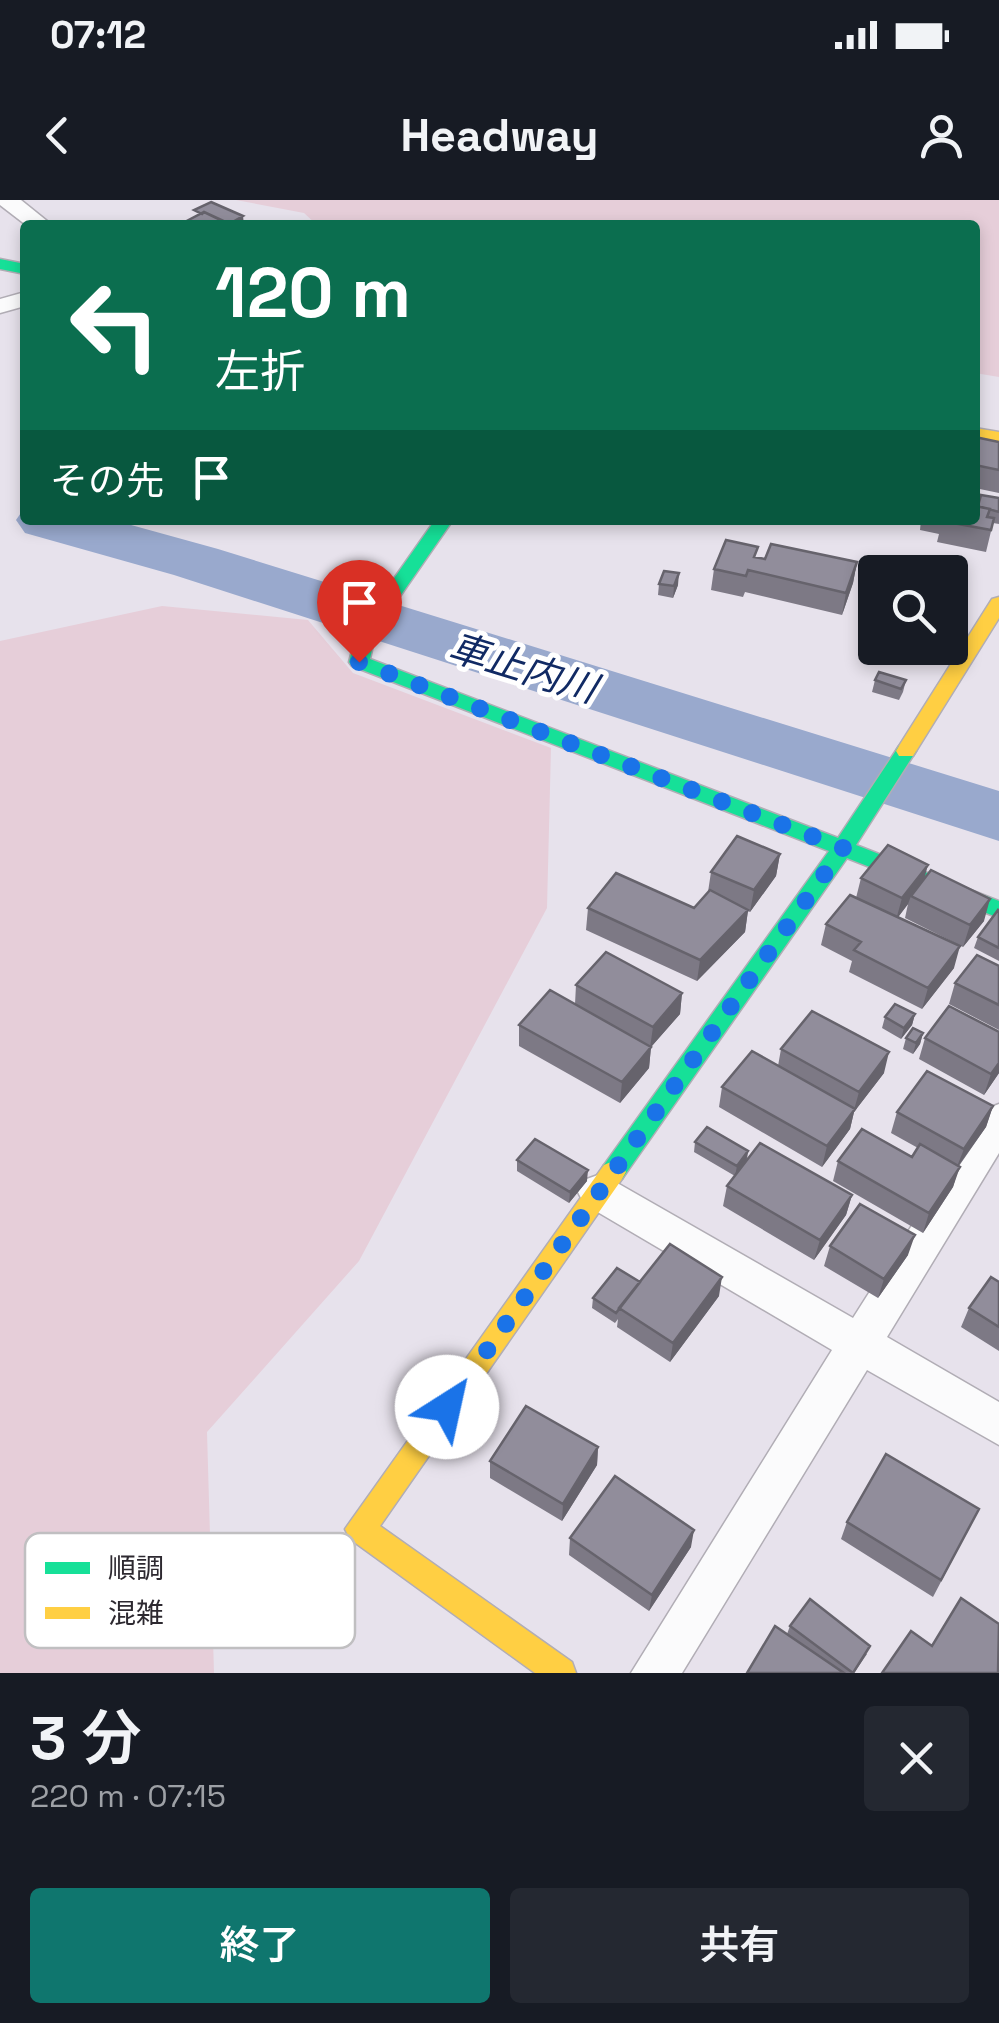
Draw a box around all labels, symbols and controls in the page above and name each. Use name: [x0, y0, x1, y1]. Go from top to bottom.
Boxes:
text: 07:12: [50, 11, 146, 59]
text: Headway: [400, 107, 599, 164]
icon: back: [30, 108, 85, 163]
icon: person: [914, 108, 969, 163]
text: 120 m: [215, 248, 411, 337]
icon: left: [50, 260, 180, 390]
text: 左折: [215, 343, 305, 400]
icon: arrive: [184, 450, 239, 505]
text: その先: [50, 457, 164, 505]
map controls: [858, 555, 968, 665]
button: search: [858, 555, 968, 665]
pin: [317, 560, 402, 663]
icon: arrive: [332, 575, 387, 630]
water label: 車止内川: [443, 623, 607, 714]
position arrow: [395, 1355, 499, 1459]
legend: [25, 1533, 355, 1648]
text: 順調: [108, 1550, 164, 1586]
text: 混雑: [108, 1595, 164, 1631]
text: 3 分: [30, 1700, 142, 1777]
button: close: [864, 1706, 969, 1811]
text: 220 m · 07:15: [30, 1776, 226, 1816]
button: 終了: [30, 1888, 490, 2003]
button: 共有: [510, 1888, 969, 2003]

